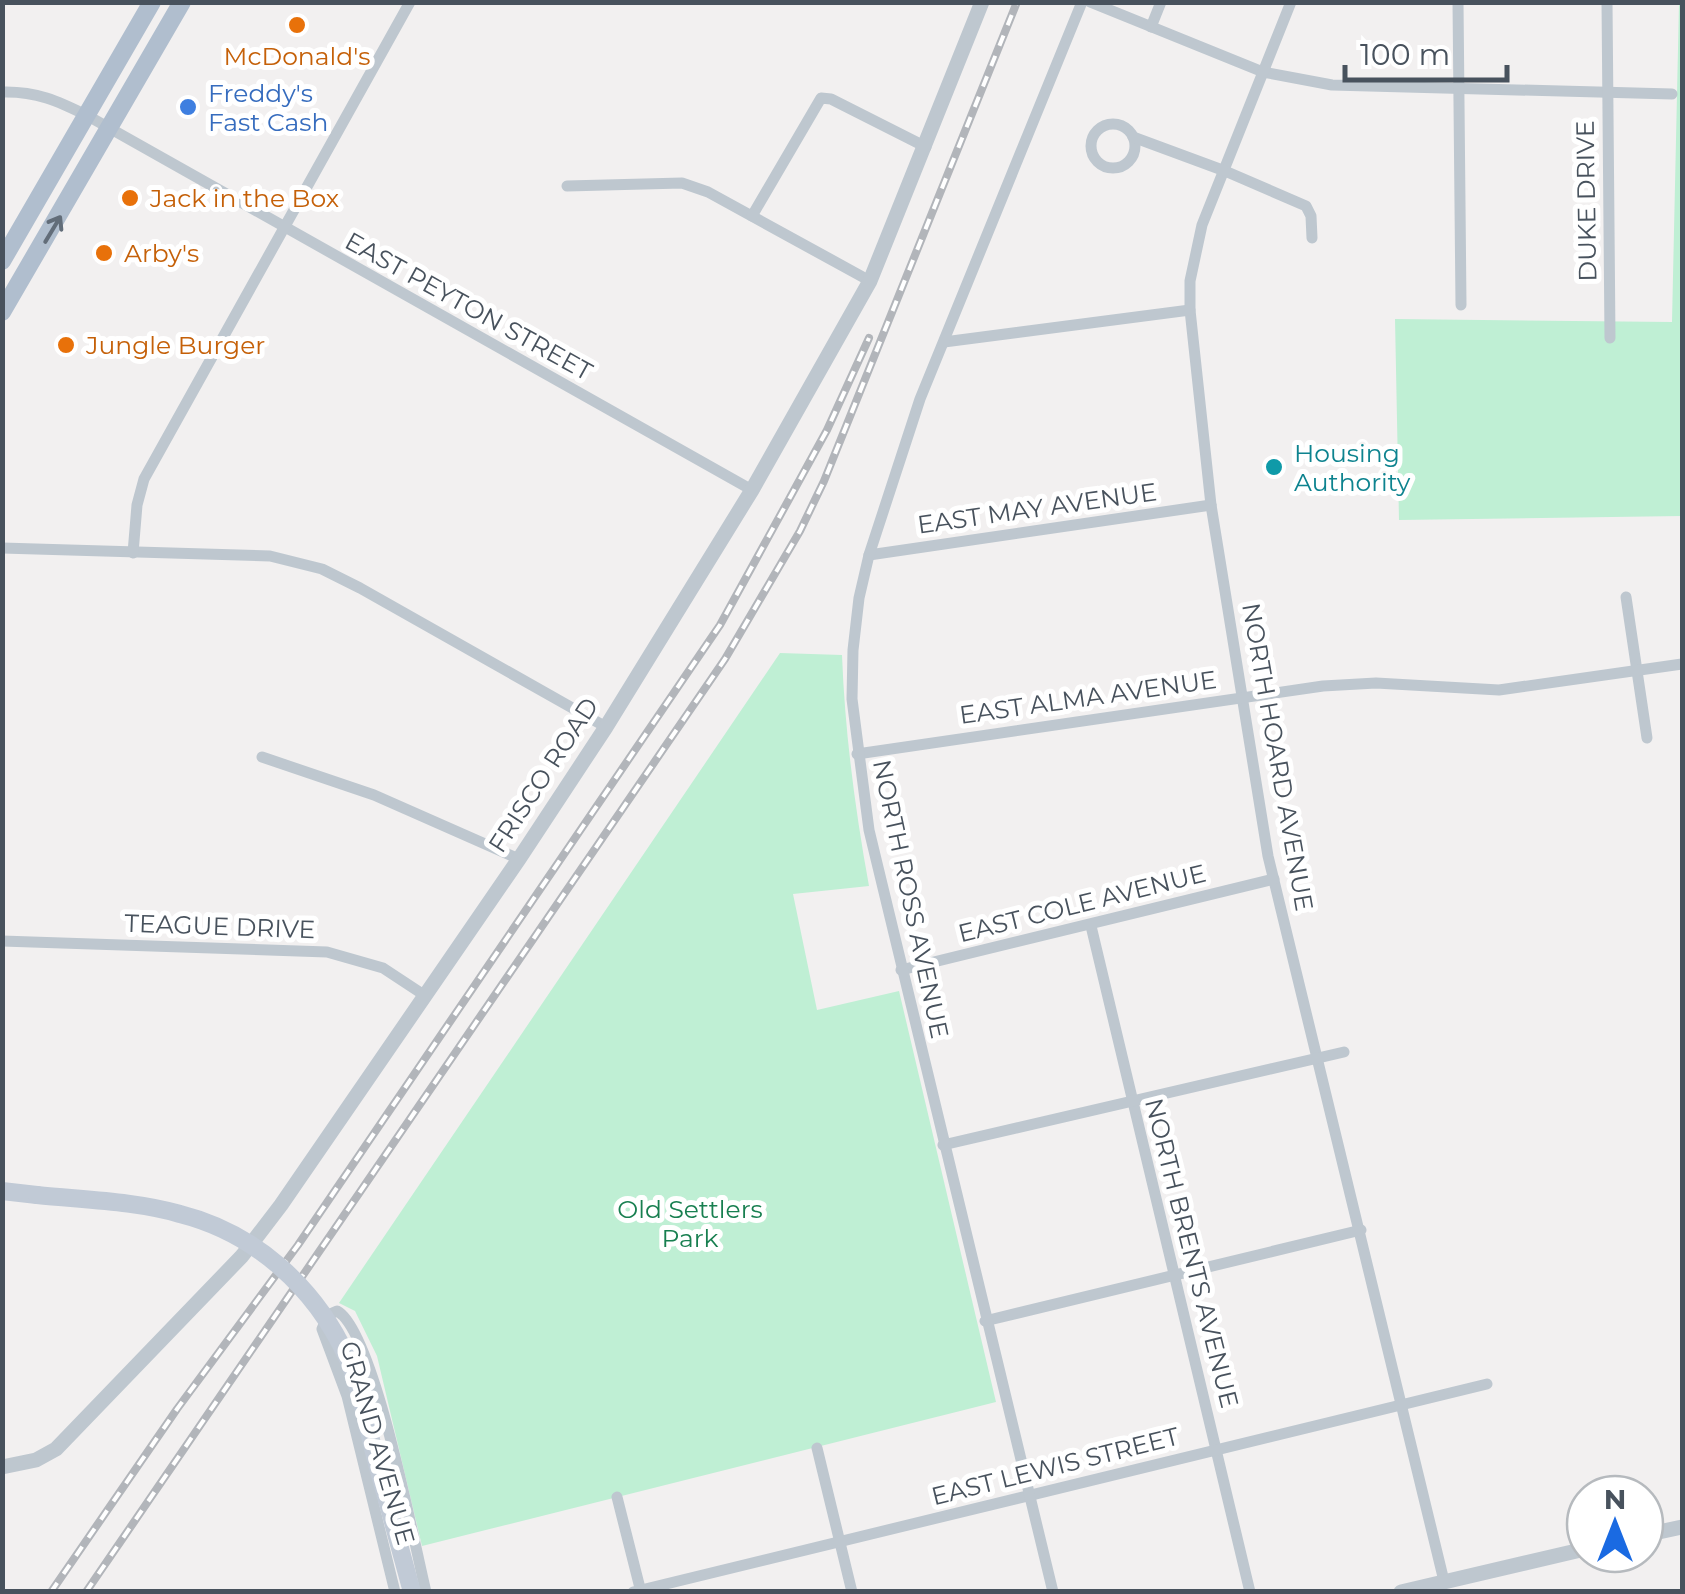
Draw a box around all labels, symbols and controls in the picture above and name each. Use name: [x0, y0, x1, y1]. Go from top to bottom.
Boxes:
marker: McDonald's: [286, 14, 308, 36]
scale bar: [1345, 20, 1508, 82]
text: 100 m: [1360, 36, 1450, 73]
place label: McDonald's: [224, 41, 370, 71]
place label: Freddy's Fast Cash: [208, 78, 328, 137]
marker: Freddy's Fast Cash: [177, 96, 199, 118]
street label: DUKE DRIVE: [1570, 120, 1602, 282]
place label: Jack in the Box: [149, 183, 339, 213]
marker: Jack in the Box: [119, 187, 141, 209]
one-way arrow: [43, 215, 63, 244]
street label: EAST PEYTON STREET: [340, 226, 598, 387]
place label: Arby's: [124, 238, 199, 268]
marker: Arby's: [93, 242, 115, 264]
place label: Jungle Burger: [85, 330, 265, 360]
marker: Jungle Burger: [55, 334, 77, 356]
place label: Housing Authority: [1294, 438, 1411, 497]
marker: Housing Authority: [1263, 456, 1285, 478]
street label: EAST MAY AVENUE: [915, 476, 1159, 540]
street label: NORTH HOARD AVENUE: [1236, 601, 1320, 913]
street label: EAST ALMA AVENUE: [957, 664, 1219, 730]
street label: FRISCO ROAD: [482, 692, 604, 858]
street label: NORTH ROSS AVENUE: [867, 757, 955, 1041]
street label: EAST COLE AVENUE: [955, 858, 1209, 948]
street label: TEAGUE DRIVE: [124, 908, 316, 944]
street label: NORTH BRENTS AVENUE: [1139, 1095, 1245, 1411]
park label: Old Settlers Park: [617, 1194, 763, 1253]
street label: GRAND AVENUE: [335, 1338, 421, 1548]
street label: EAST LEWIS STREET: [928, 1421, 1183, 1511]
north arrow: [1565, 1474, 1665, 1574]
text: N: [1604, 1482, 1626, 1516]

